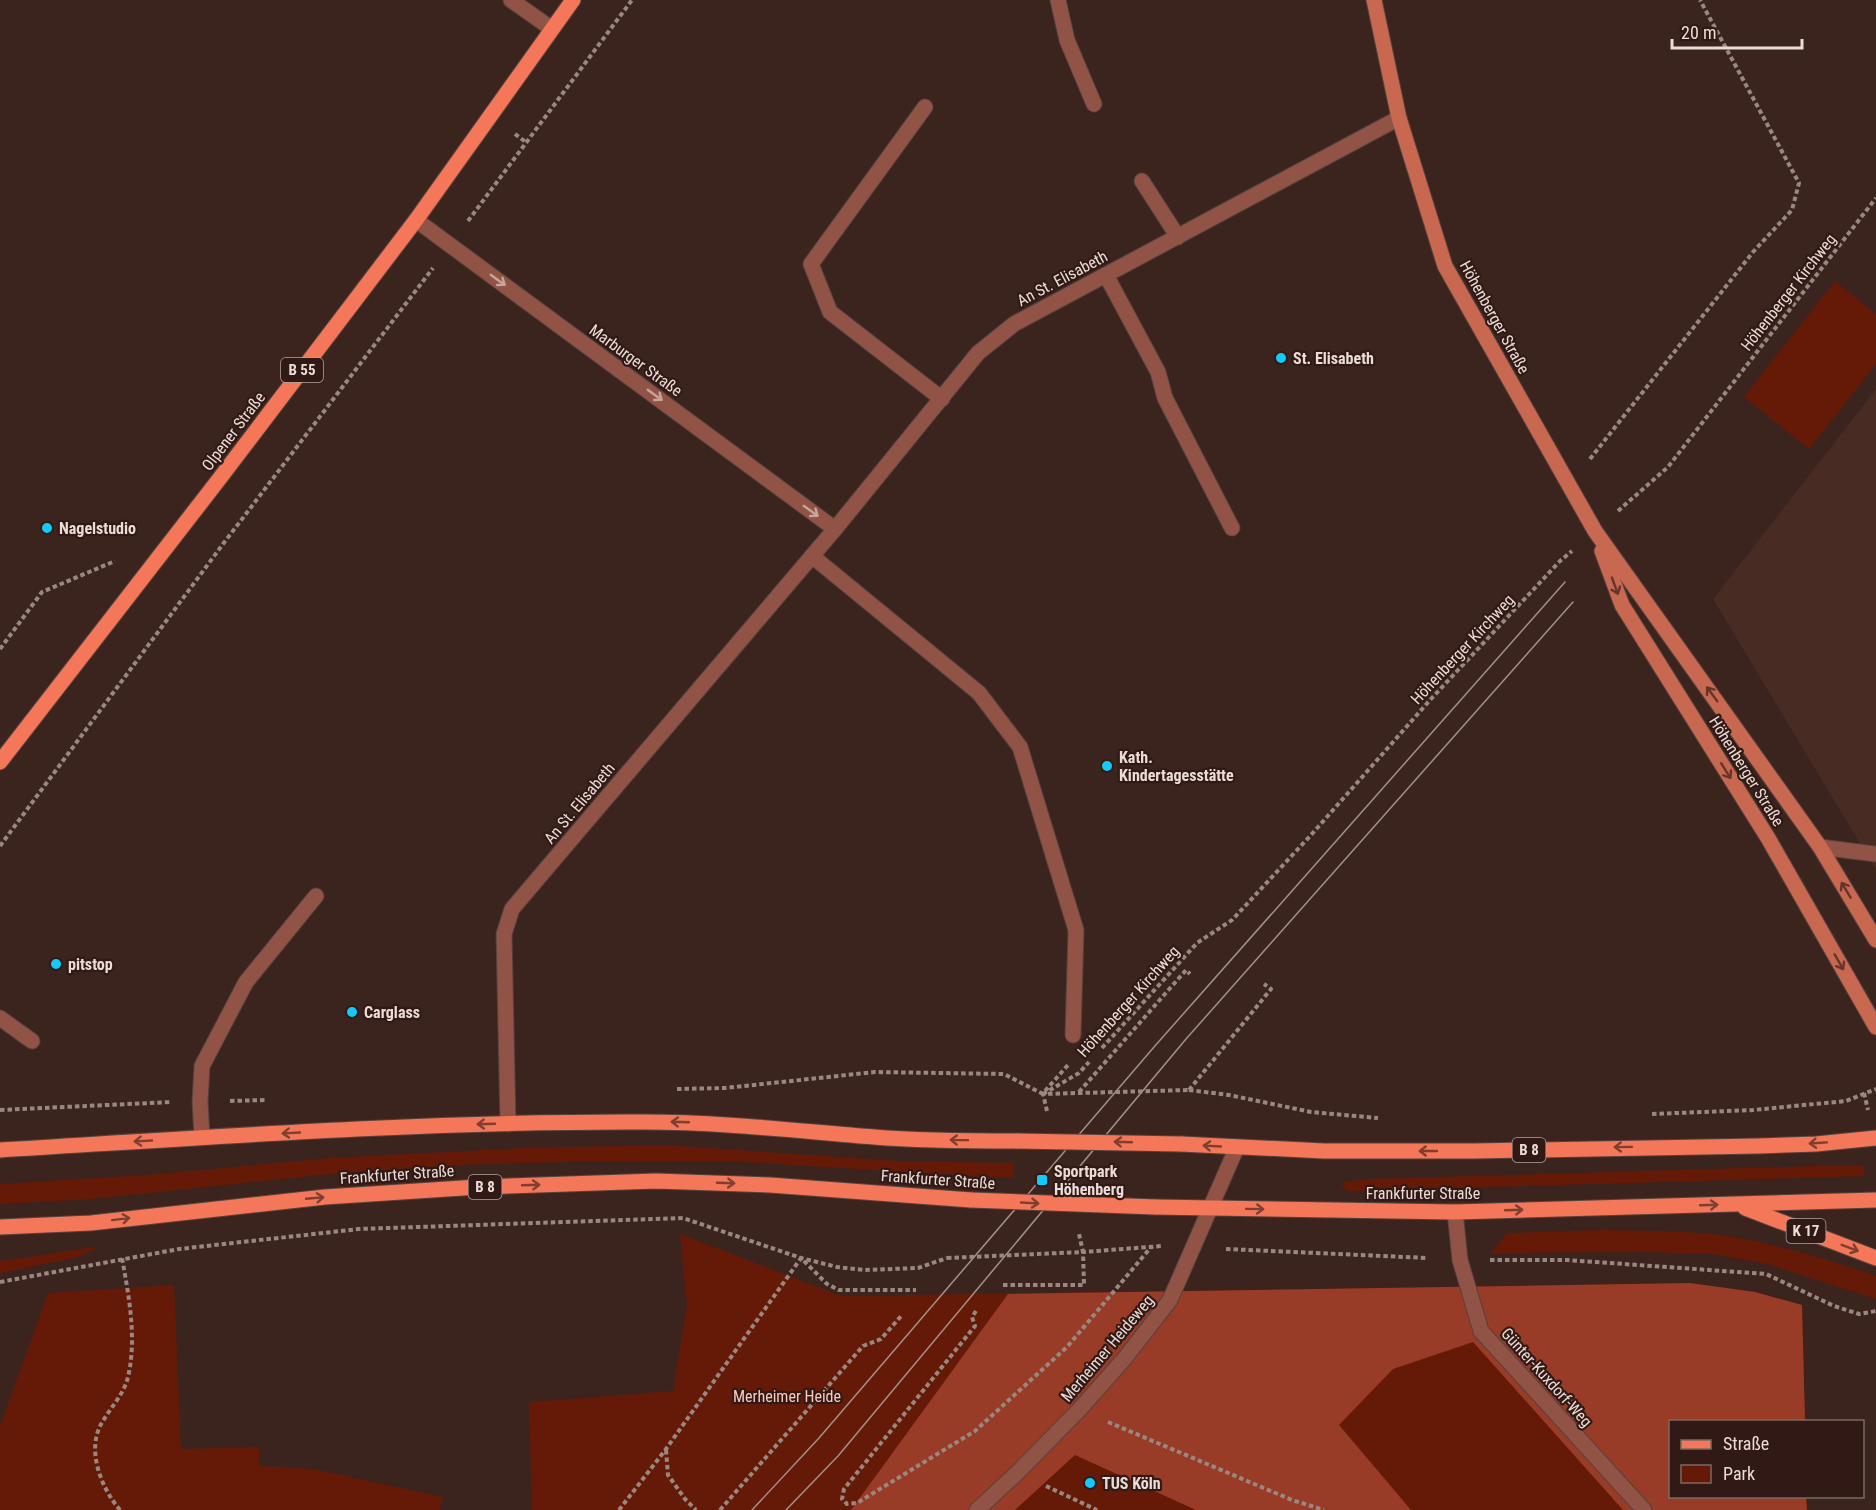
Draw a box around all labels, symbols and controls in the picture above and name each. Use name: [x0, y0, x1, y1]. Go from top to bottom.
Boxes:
scale bar: [1672, 12, 1802, 50]
text: 20 m: [1681, 22, 1716, 43]
street label: Höhenberger Kirchweg: [1737, 230, 1840, 355]
street label: An St. Elisabeth: [1014, 247, 1111, 310]
street label: Höhenberger Straße: [1456, 257, 1533, 377]
one-way arrow: [489, 273, 505, 286]
street label: Marburger Straße: [586, 320, 686, 400]
place label: St. Elisabeth: [1293, 349, 1374, 368]
marker: St. Elisabeth: [1274, 351, 1288, 365]
road number: B 55: [281, 358, 323, 382]
street label: Olpener Straße: [198, 388, 269, 474]
one-way arrow: [646, 389, 662, 402]
one-way arrow: [803, 505, 819, 517]
place label: Nagelstudio: [59, 519, 136, 538]
marker: Nagelstudio: [40, 521, 54, 535]
one-way arrow: [1611, 576, 1622, 595]
street label: Höhenberger Kirchweg: [1407, 591, 1518, 708]
one-way arrow: [1706, 686, 1718, 702]
street label: Höhenberger Straße: [1705, 713, 1788, 830]
place label: Kath. Kindertagesstätte: [1119, 748, 1234, 785]
street label: An St. Elisabeth: [540, 759, 619, 848]
marker: Kath. Kindertagesstätte: [1100, 759, 1114, 773]
one-way arrow: [1721, 762, 1733, 779]
one-way arrow: [1839, 881, 1852, 898]
street label: Höhenberger Kirchweg: [1073, 942, 1183, 1061]
one-way arrow: [1834, 952, 1845, 970]
place label: pitstop: [68, 955, 113, 974]
marker: pitstop: [49, 957, 63, 971]
place label: Carglass: [364, 1003, 420, 1022]
marker: Carglass: [345, 1005, 359, 1019]
one-way arrow: [671, 1117, 691, 1128]
one-way arrow: [476, 1119, 496, 1130]
one-way arrow: [281, 1127, 301, 1138]
one-way arrow: [949, 1135, 969, 1146]
one-way arrow: [134, 1136, 154, 1147]
one-way arrow: [1114, 1137, 1134, 1148]
road number: B 8: [1512, 1138, 1546, 1162]
one-way arrow: [1808, 1138, 1828, 1149]
one-way arrow: [1203, 1140, 1223, 1151]
one-way arrow: [1613, 1142, 1633, 1153]
one-way arrow: [1418, 1145, 1438, 1157]
street label: Frankfurter Straße: [339, 1161, 455, 1188]
place label: Sportpark Höhenberg: [1054, 1162, 1124, 1199]
street label: Frankfurter Straße: [880, 1166, 996, 1193]
marker: Sportpark Höhenberg: [1035, 1173, 1049, 1187]
road number: B 8: [468, 1175, 502, 1199]
one-way arrow: [715, 1177, 735, 1189]
one-way arrow: [520, 1179, 540, 1190]
street label: Frankfurter Straße: [1366, 1184, 1480, 1203]
one-way arrow: [305, 1192, 324, 1203]
one-way arrow: [1019, 1198, 1039, 1209]
one-way arrow: [1698, 1199, 1718, 1211]
one-way arrow: [1245, 1203, 1265, 1215]
one-way arrow: [1503, 1204, 1523, 1216]
one-way arrow: [111, 1213, 131, 1224]
road number: K 17: [1786, 1219, 1826, 1243]
one-way arrow: [1840, 1243, 1858, 1254]
street label: Merheimer Heideweg: [1057, 1291, 1158, 1406]
street label: Günter-Kuxdorf-Weg: [1497, 1324, 1596, 1431]
park label: Merheimer Heide: [733, 1387, 841, 1406]
legend: [1669, 1420, 1864, 1498]
text: Straße: [1723, 1433, 1769, 1454]
text: Park: [1723, 1463, 1755, 1484]
place label: TUS Köln: [1102, 1474, 1161, 1493]
marker: TUS Köln: [1083, 1476, 1097, 1490]

